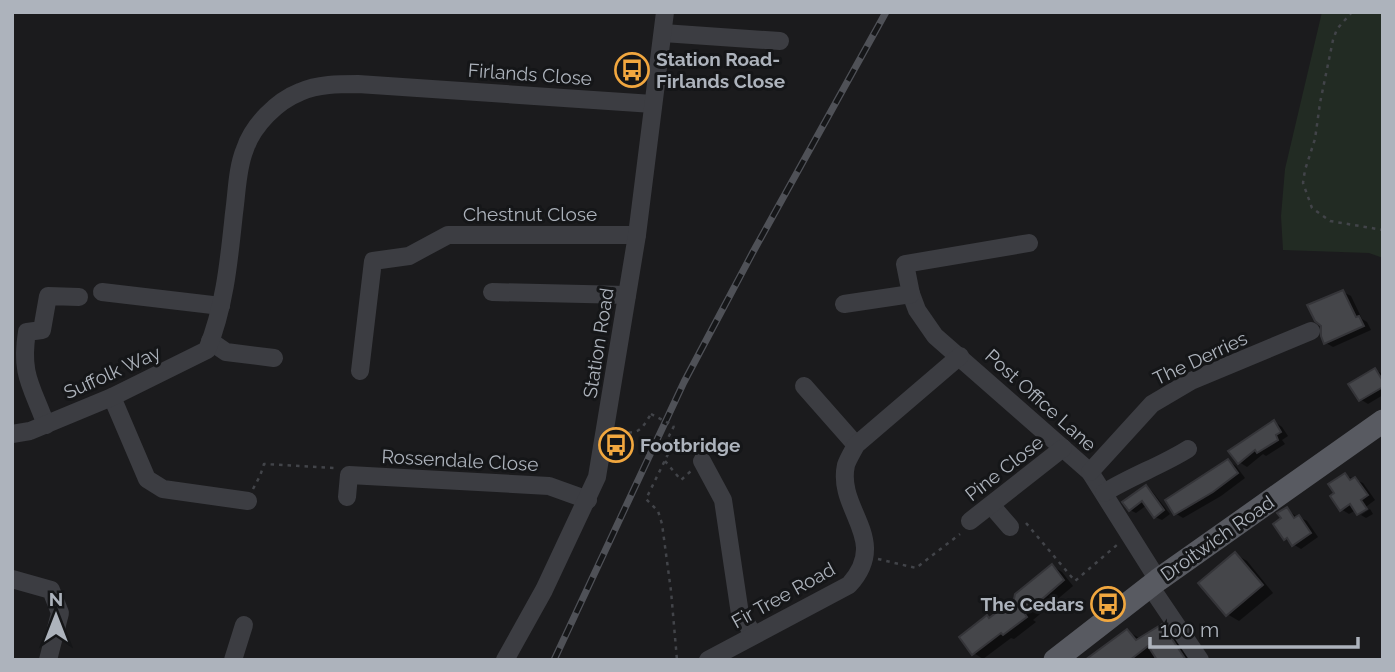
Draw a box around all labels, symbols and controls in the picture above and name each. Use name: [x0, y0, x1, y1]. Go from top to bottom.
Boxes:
place label: Station Road- Firlands Close: [656, 48, 785, 92]
bus stop icon: Station Road- Firlands Close: [613, 51, 651, 89]
street label: Firlands Close: [467, 59, 593, 89]
street label: Chestnut Close: [463, 203, 597, 225]
street label: Station Road: [578, 286, 618, 400]
street label: The Derries: [1149, 327, 1251, 389]
street label: Suffolk Way: [60, 341, 164, 403]
street label: Post Office Lane: [981, 344, 1101, 456]
bus stop icon: Footbridge: [597, 426, 635, 464]
street label: Pine Close: [961, 431, 1047, 505]
place label: Footbridge: [640, 434, 740, 456]
street label: Rossendale Close: [381, 445, 539, 475]
street label: Droitwich Road: [1156, 491, 1278, 585]
street label: Fir Tree Road: [727, 558, 839, 632]
north arrow: [21, 581, 91, 651]
bus stop icon: The Cedars: [1089, 585, 1127, 623]
text: N: [49, 588, 63, 610]
place label: The Cedars: [981, 593, 1084, 615]
scale bar: [1150, 606, 1358, 650]
text: 100 m: [1160, 617, 1219, 642]

